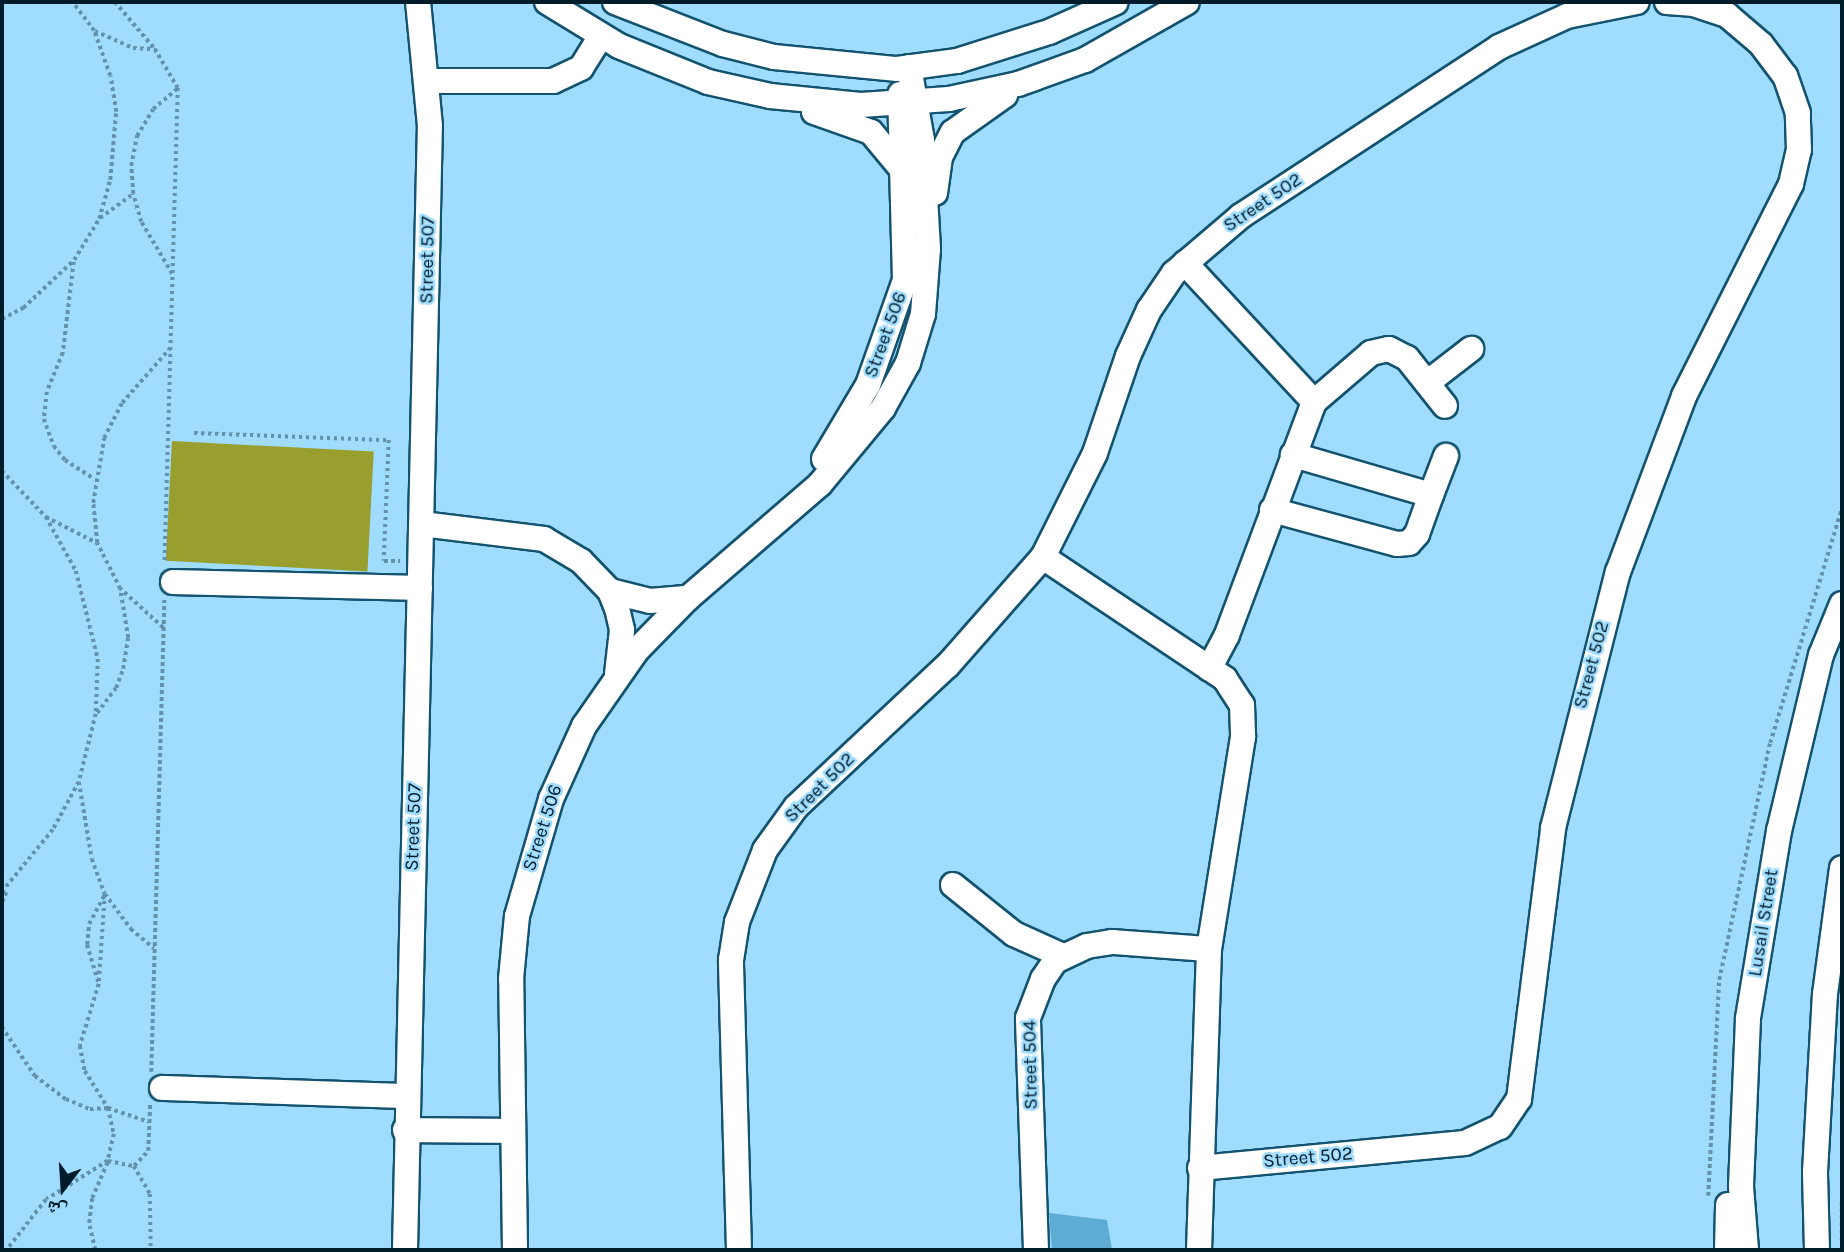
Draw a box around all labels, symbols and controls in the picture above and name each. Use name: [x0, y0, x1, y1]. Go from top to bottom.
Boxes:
street label: Street 502: [1219, 168, 1307, 238]
street label: Street 507: [416, 216, 440, 304]
street label: Street 506: [860, 289, 912, 381]
street label: Street 502: [1569, 619, 1615, 711]
street label: Street 502: [780, 748, 860, 828]
street label: Street 506: [518, 782, 568, 874]
street label: Street 507: [401, 783, 427, 871]
street label: Lusail Street: [1744, 868, 1784, 978]
street label: Street 504: [1019, 1020, 1043, 1110]
street label: Street 502: [1262, 1143, 1354, 1173]
north arrow: [28, 1154, 98, 1224]
text: ش: [44, 1196, 70, 1223]

